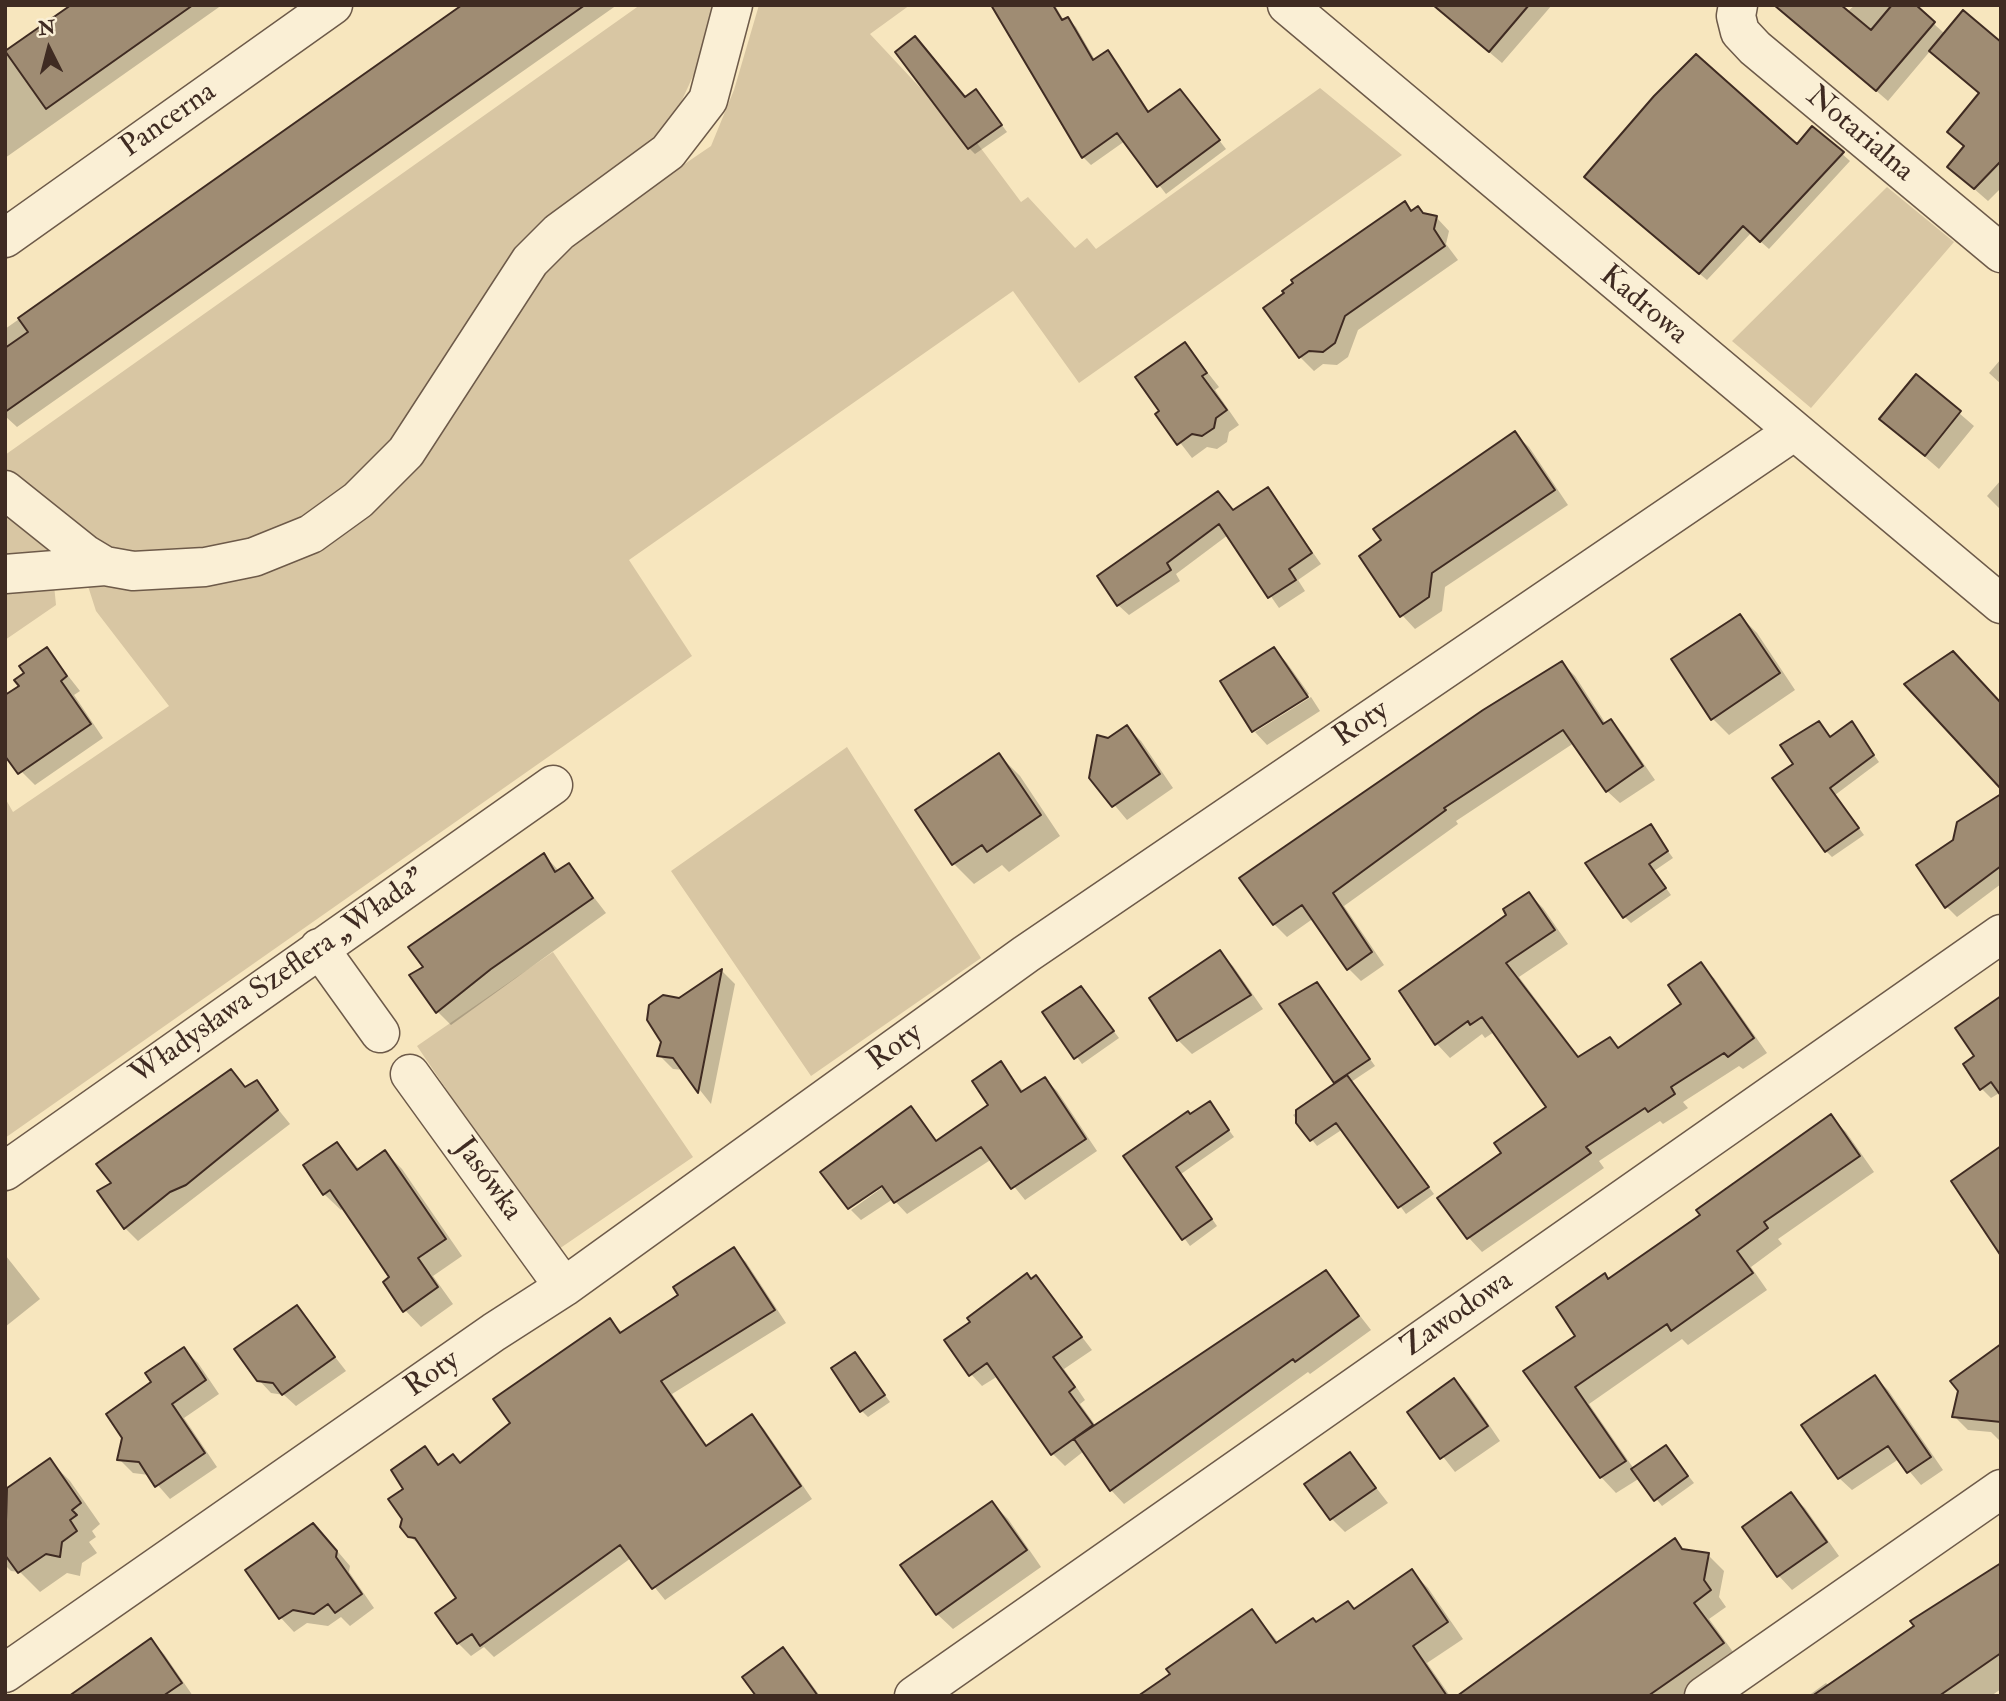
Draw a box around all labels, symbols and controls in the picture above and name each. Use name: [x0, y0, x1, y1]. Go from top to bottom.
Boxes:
north arrow: [14, 14, 84, 84]
text: N: [37, 15, 57, 41]
street label: Pancerna: [114, 75, 224, 167]
street label: Notarialna: [1798, 80, 1920, 190]
street label: Kadrowa: [1592, 259, 1694, 353]
street label: Roty: [1328, 694, 1396, 756]
street label: Władysława Szeflera „Włada”: [124, 862, 434, 1094]
street label: Roty: [862, 1016, 930, 1080]
street label: Jasówka: [445, 1132, 529, 1228]
street label: Zawodowa: [1396, 1264, 1520, 1366]
street label: Roty: [399, 1343, 467, 1407]

